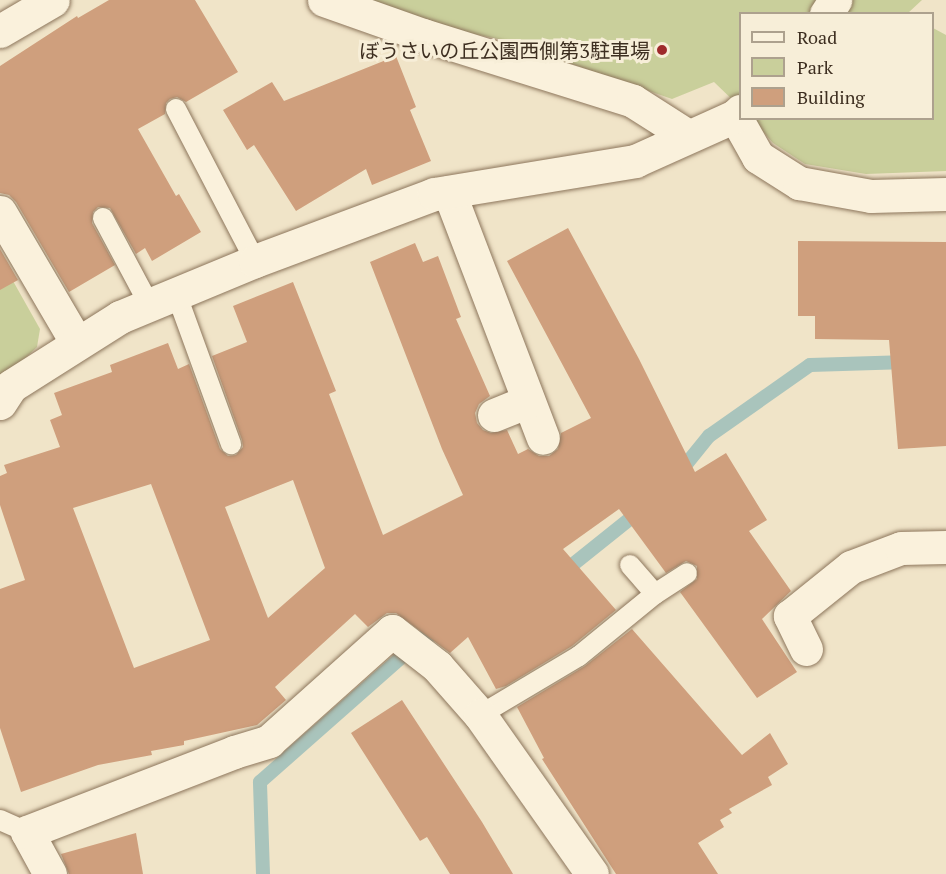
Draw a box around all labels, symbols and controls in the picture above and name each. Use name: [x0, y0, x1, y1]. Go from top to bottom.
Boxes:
legend: [739, 12, 934, 120]
text: Road: [797, 25, 837, 49]
place label: ぼうさいの丘公園西側第3駐車場: [359, 38, 650, 62]
marker: ぼうさいの丘公園西側第3駐車場: [655, 43, 669, 57]
text: Park: [797, 55, 833, 79]
text: Building: [797, 85, 865, 109]

